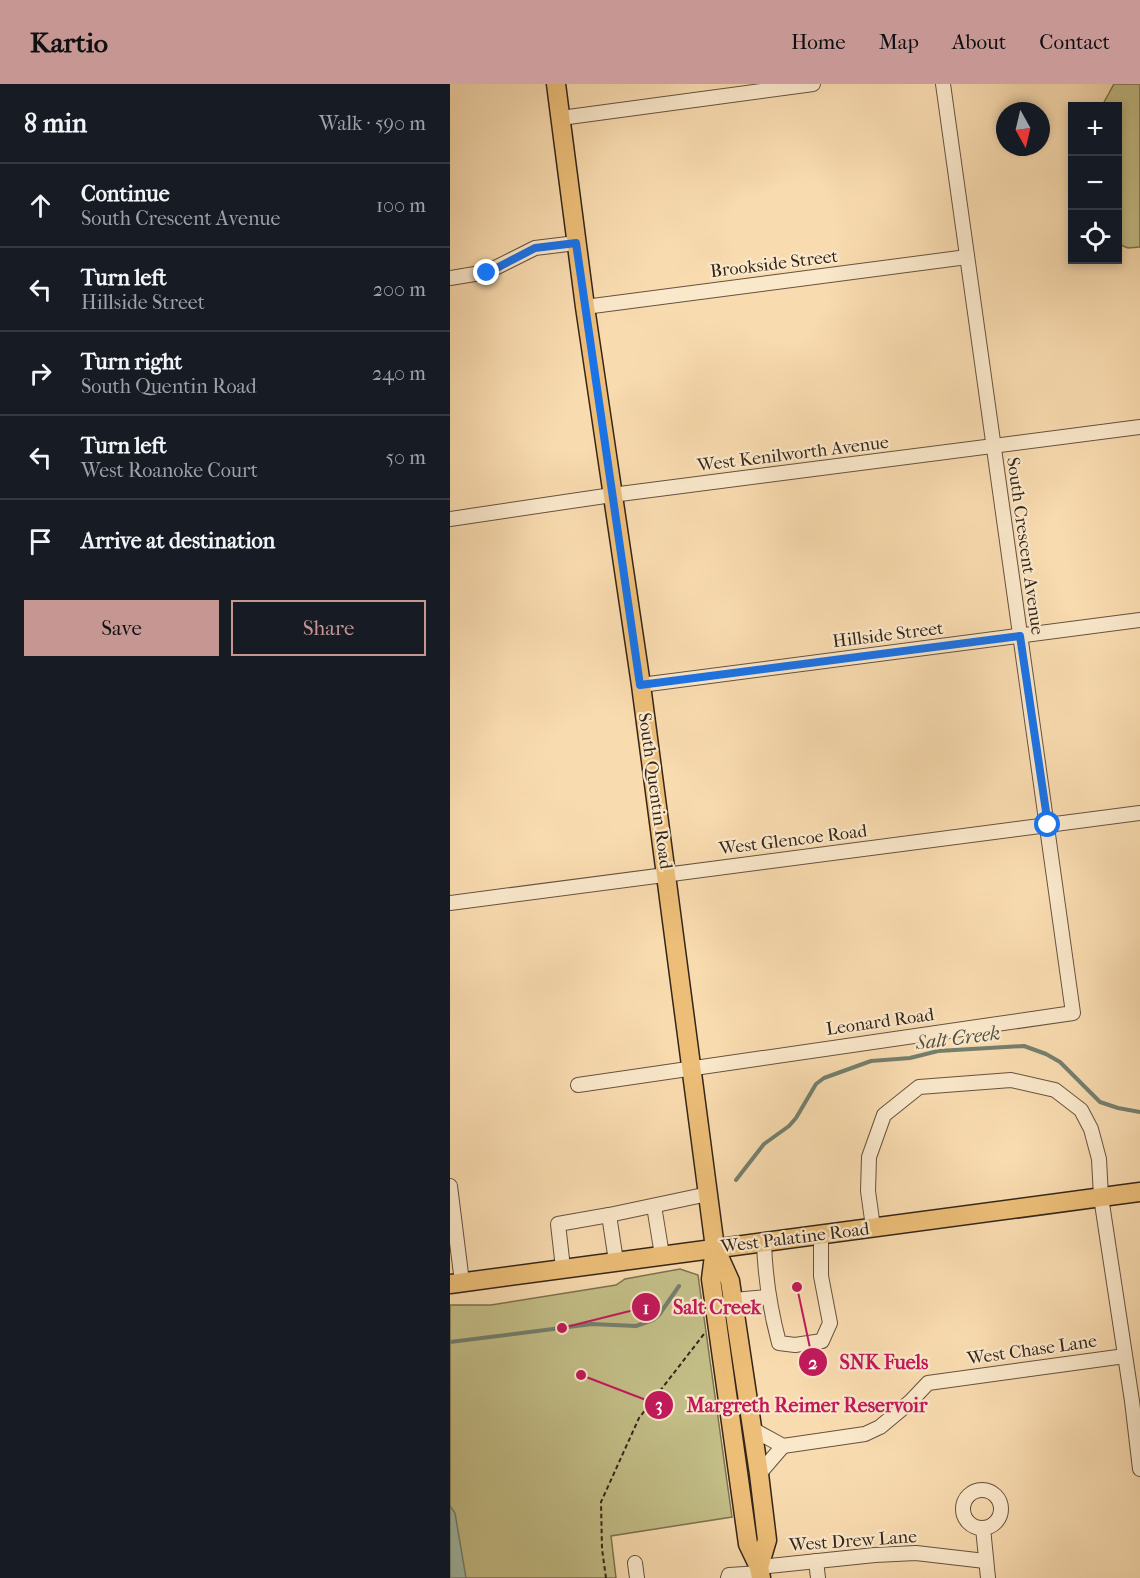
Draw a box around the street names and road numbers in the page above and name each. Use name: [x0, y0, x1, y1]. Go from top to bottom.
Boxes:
street label: Brookside Street: [709, 246, 840, 282]
street label: West Kenilworth Avenue: [695, 432, 890, 476]
street label: South Crescent Avenue: [1002, 456, 1048, 636]
street label: Hillside Street: [831, 618, 945, 652]
street label: South Quentin Road: [634, 711, 676, 871]
street label: West Glencoe Road: [717, 820, 868, 860]
street label: Leonard Road: [825, 1004, 936, 1040]
street label: West Palatine Road: [718, 1218, 871, 1258]
street label: West Chase Lane: [965, 1330, 1098, 1370]
street label: West Drew Lane: [787, 1526, 918, 1556]

